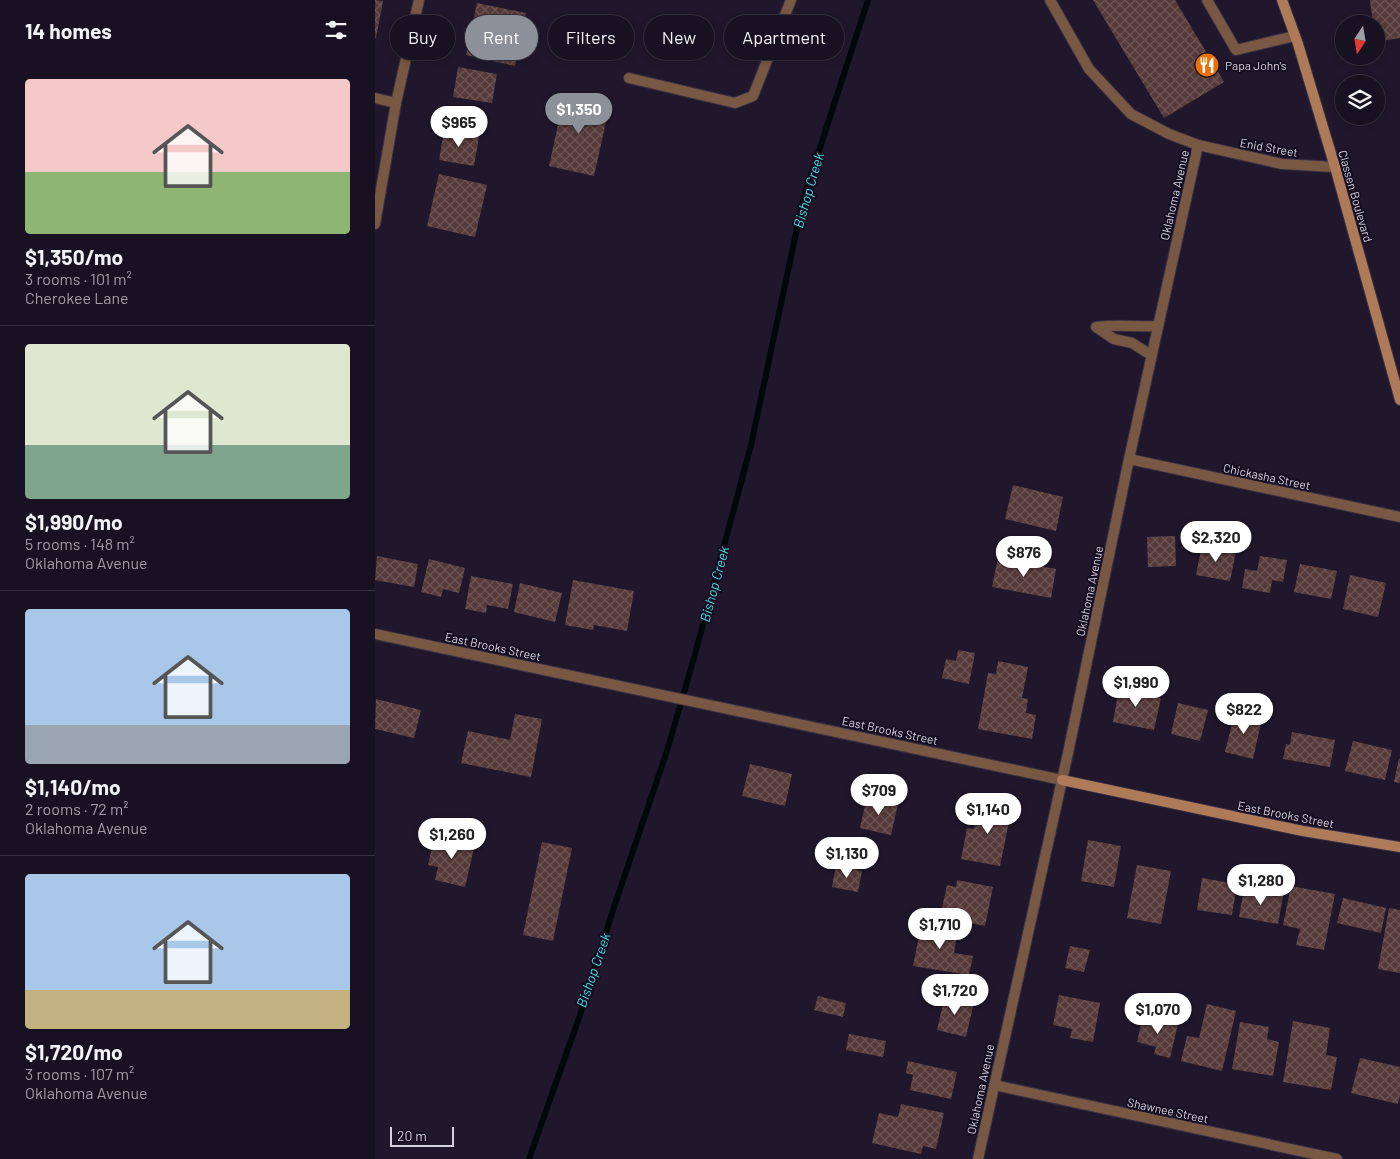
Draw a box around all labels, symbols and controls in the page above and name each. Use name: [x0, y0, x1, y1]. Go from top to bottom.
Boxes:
chip: Buy: [390, 15, 455, 60]
chip: Rent: [465, 15, 538, 60]
chip: Filters: [548, 15, 634, 60]
chip: New: [644, 15, 714, 60]
chip: Apartment: [724, 15, 844, 60]
north arrow: [1335, 15, 1385, 65]
map controls: [1335, 15, 1385, 125]
icon: filters: [322, 16, 350, 44]
text: 14 homes: [25, 18, 112, 43]
restaurant icon: Papa John's: [1194, 52, 1220, 78]
place label: Papa John's: [1225, 58, 1287, 72]
button: layers: [1335, 75, 1385, 125]
pin: $1,350: [538, 92, 620, 135]
text: $1,350: [556, 99, 602, 118]
pin: $965: [429, 106, 489, 148]
icon: home: [143, 111, 233, 201]
text: $965: [442, 112, 476, 131]
street label: Enid Street: [1239, 135, 1299, 159]
street label: Classen Boulevard: [1336, 148, 1376, 244]
street label: Oklahoma Avenue: [1157, 149, 1191, 241]
water label: Bishop Creek: [789, 150, 827, 230]
text: $1,350/mo: [25, 244, 123, 269]
text: 3 rooms · 101 m²: [25, 269, 132, 288]
text: Cherokee Lane: [25, 288, 129, 307]
icon: home: [143, 377, 233, 467]
street label: Chickasha Street: [1222, 460, 1312, 492]
text: $1,990/mo: [25, 509, 123, 534]
pin: $2,320: [1175, 520, 1257, 563]
text: $2,320: [1191, 527, 1241, 546]
text: 5 rooms · 148 m²: [25, 534, 135, 553]
pin: $876: [994, 536, 1054, 578]
text: $876: [1007, 542, 1041, 561]
water label: Bishop Creek: [696, 544, 732, 624]
street label: Oklahoma Avenue: [1073, 545, 1105, 637]
text: Oklahoma Avenue: [25, 553, 148, 572]
street label: East Brooks Street: [444, 629, 542, 663]
icon: home: [143, 642, 233, 732]
pin: $1,990: [1095, 666, 1177, 708]
text: $1,990: [1113, 672, 1159, 691]
pin: $822: [1214, 692, 1274, 735]
text: $822: [1226, 699, 1262, 718]
street label: East Brooks Street: [841, 713, 939, 747]
text: $1,140/mo: [25, 774, 121, 799]
pin: $709: [849, 774, 909, 816]
text: $709: [862, 780, 896, 799]
pin: $1,140: [947, 792, 1029, 835]
street label: East Brooks Street: [1237, 798, 1335, 830]
text: 2 rooms · 72 m²: [25, 799, 128, 818]
text: $1,140: [966, 799, 1010, 818]
text: Oklahoma Avenue: [25, 818, 148, 837]
pin: $1,260: [411, 818, 493, 860]
text: $1,260: [429, 824, 475, 843]
pin: $1,130: [806, 836, 888, 879]
text: $1,130: [826, 843, 868, 862]
pin: $1,280: [1220, 864, 1302, 906]
text: $1,280: [1238, 870, 1284, 889]
icon: home: [143, 907, 233, 997]
pin: $1,710: [899, 908, 981, 950]
text: $1,710: [919, 914, 961, 933]
water label: Bishop Creek: [572, 930, 614, 1010]
pin: $1,720: [914, 974, 996, 1016]
text: $1,720: [932, 980, 978, 999]
pin: $1,070: [1117, 992, 1199, 1035]
text: $1,070: [1136, 999, 1180, 1018]
text: $1,720/mo: [25, 1039, 123, 1064]
street label: Oklahoma Avenue: [964, 1043, 996, 1135]
text: 3 rooms · 107 m²: [25, 1064, 134, 1083]
text: Oklahoma Avenue: [25, 1083, 148, 1102]
street label: Shawnee Street: [1126, 1095, 1210, 1125]
scale bar: [390, 1124, 454, 1147]
text: 20 m: [397, 1127, 427, 1144]

